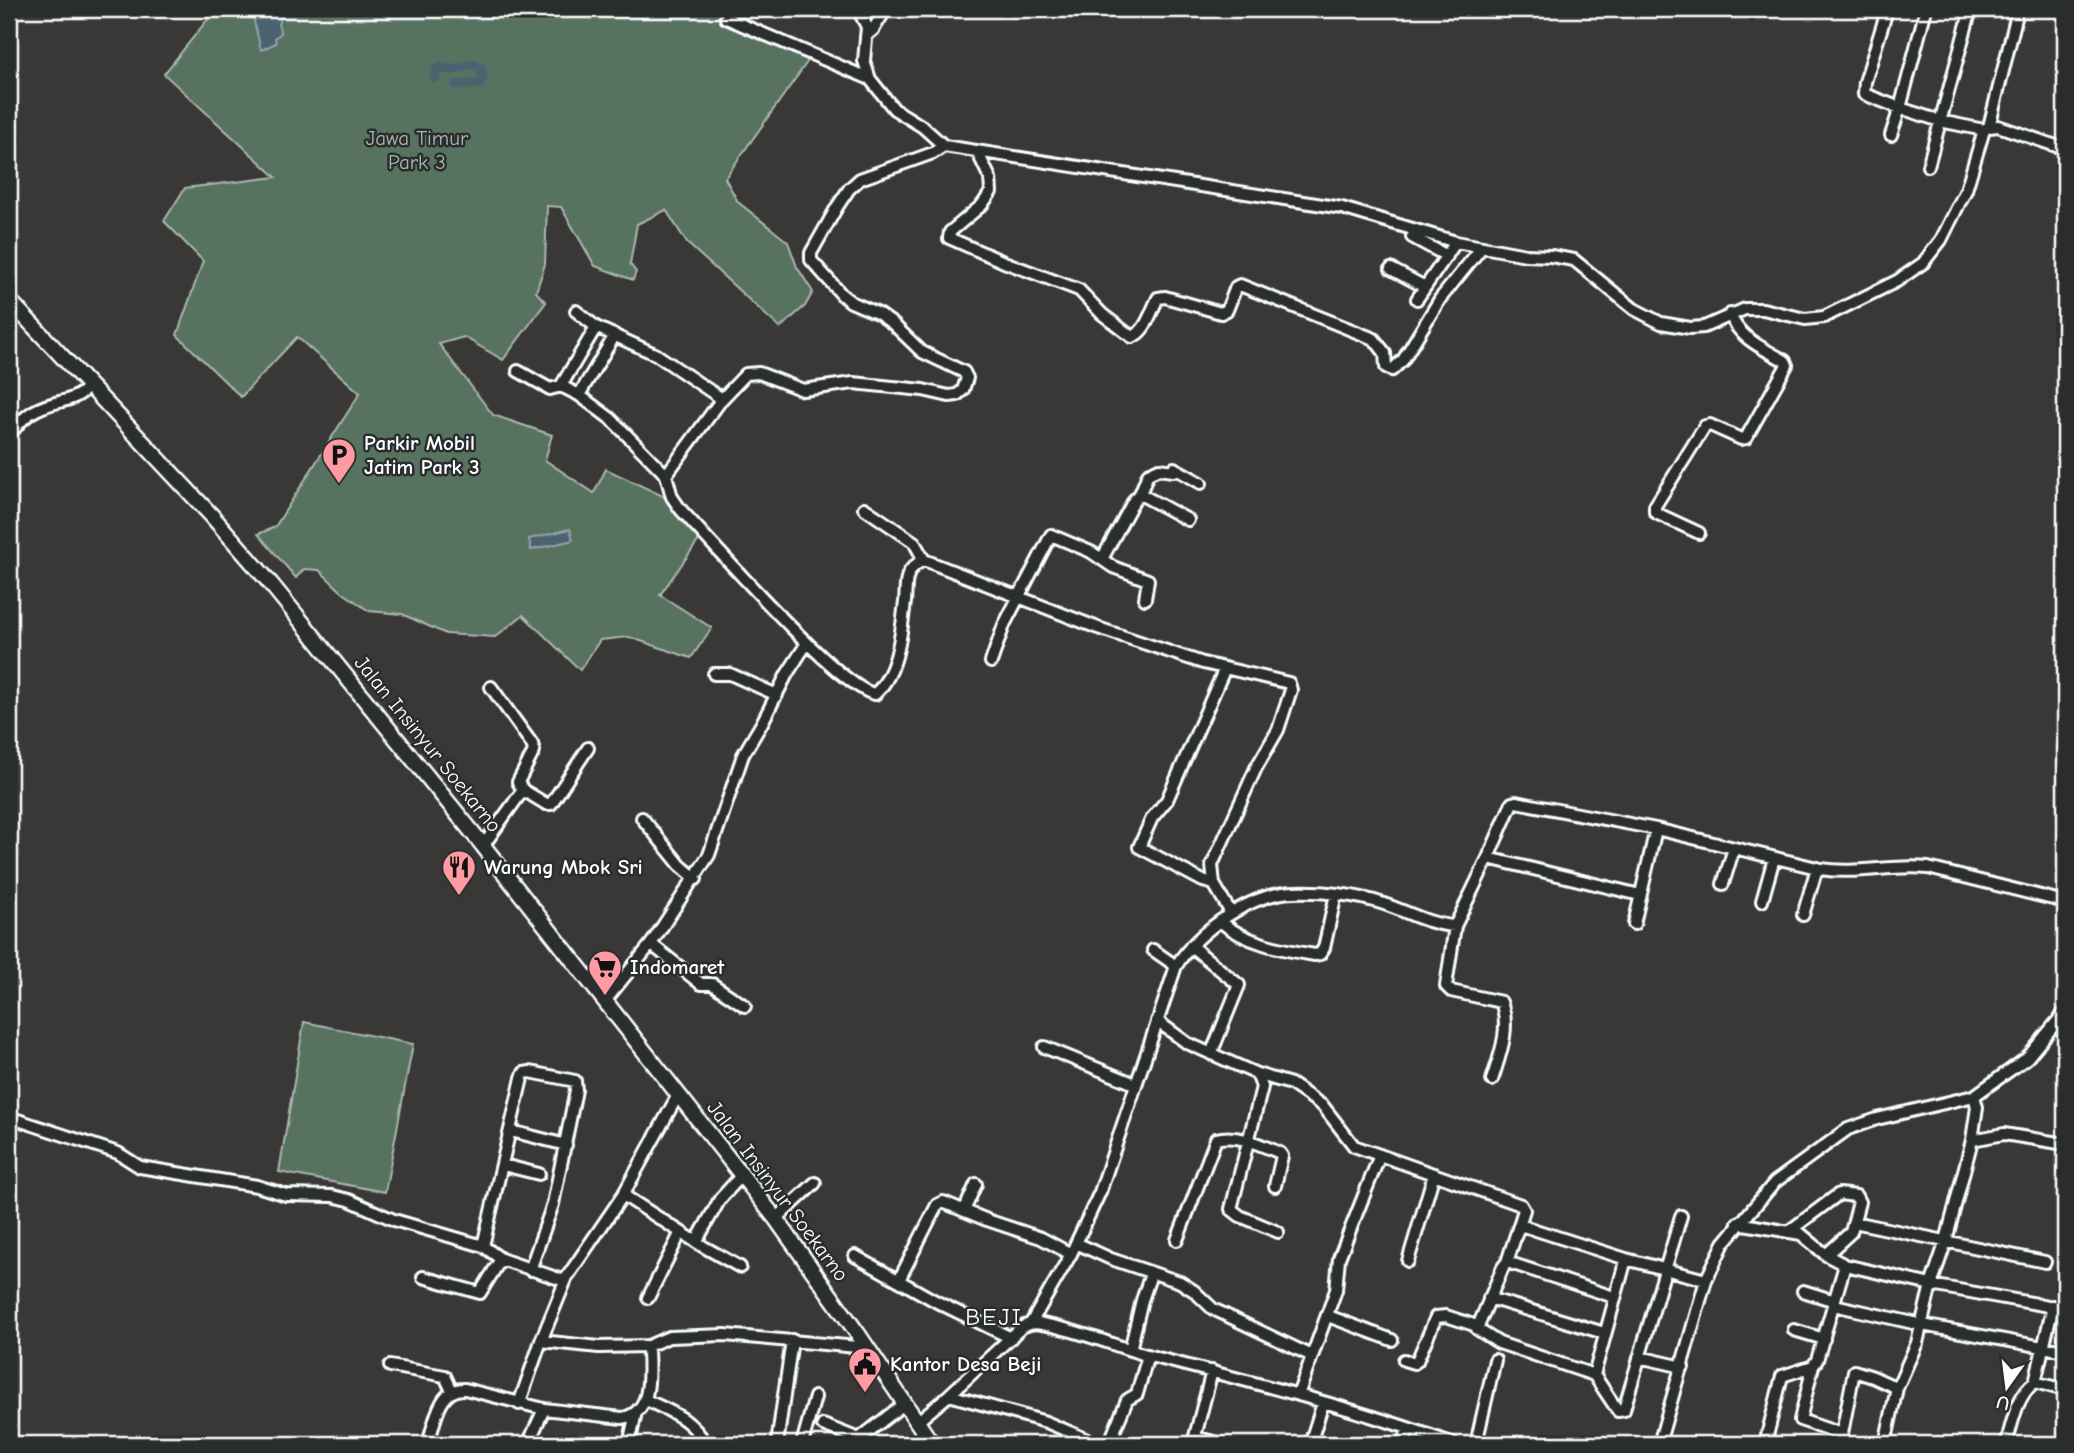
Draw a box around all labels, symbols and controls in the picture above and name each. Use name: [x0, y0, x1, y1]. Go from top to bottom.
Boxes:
park label: Jawa Timur Park 3: [366, 126, 469, 174]
place label: Parkir Mobil Jatim Park 3: [364, 431, 480, 479]
parking icon: Parkir Mobil Jatim Park 3: [320, 436, 358, 485]
street label: Jalan Insinyur Soekarno: [350, 651, 506, 837]
restaurant icon: Warung Mbok Sri: [440, 848, 478, 897]
place label: Warung Mbok Sri: [484, 855, 643, 879]
supermarket icon: Indomaret: [586, 948, 624, 997]
place label: Indomaret: [630, 955, 725, 979]
street label: Jalan Insinyur Soekarno: [702, 1096, 854, 1286]
district label: BEJI: [965, 1303, 1023, 1331]
public building icon: Kantor Desa Beji: [846, 1345, 884, 1394]
place label: Kantor Desa Beji: [890, 1352, 1041, 1376]
north arrow: [1972, 1352, 2042, 1422]
text: U: [1994, 1390, 2012, 1415]

